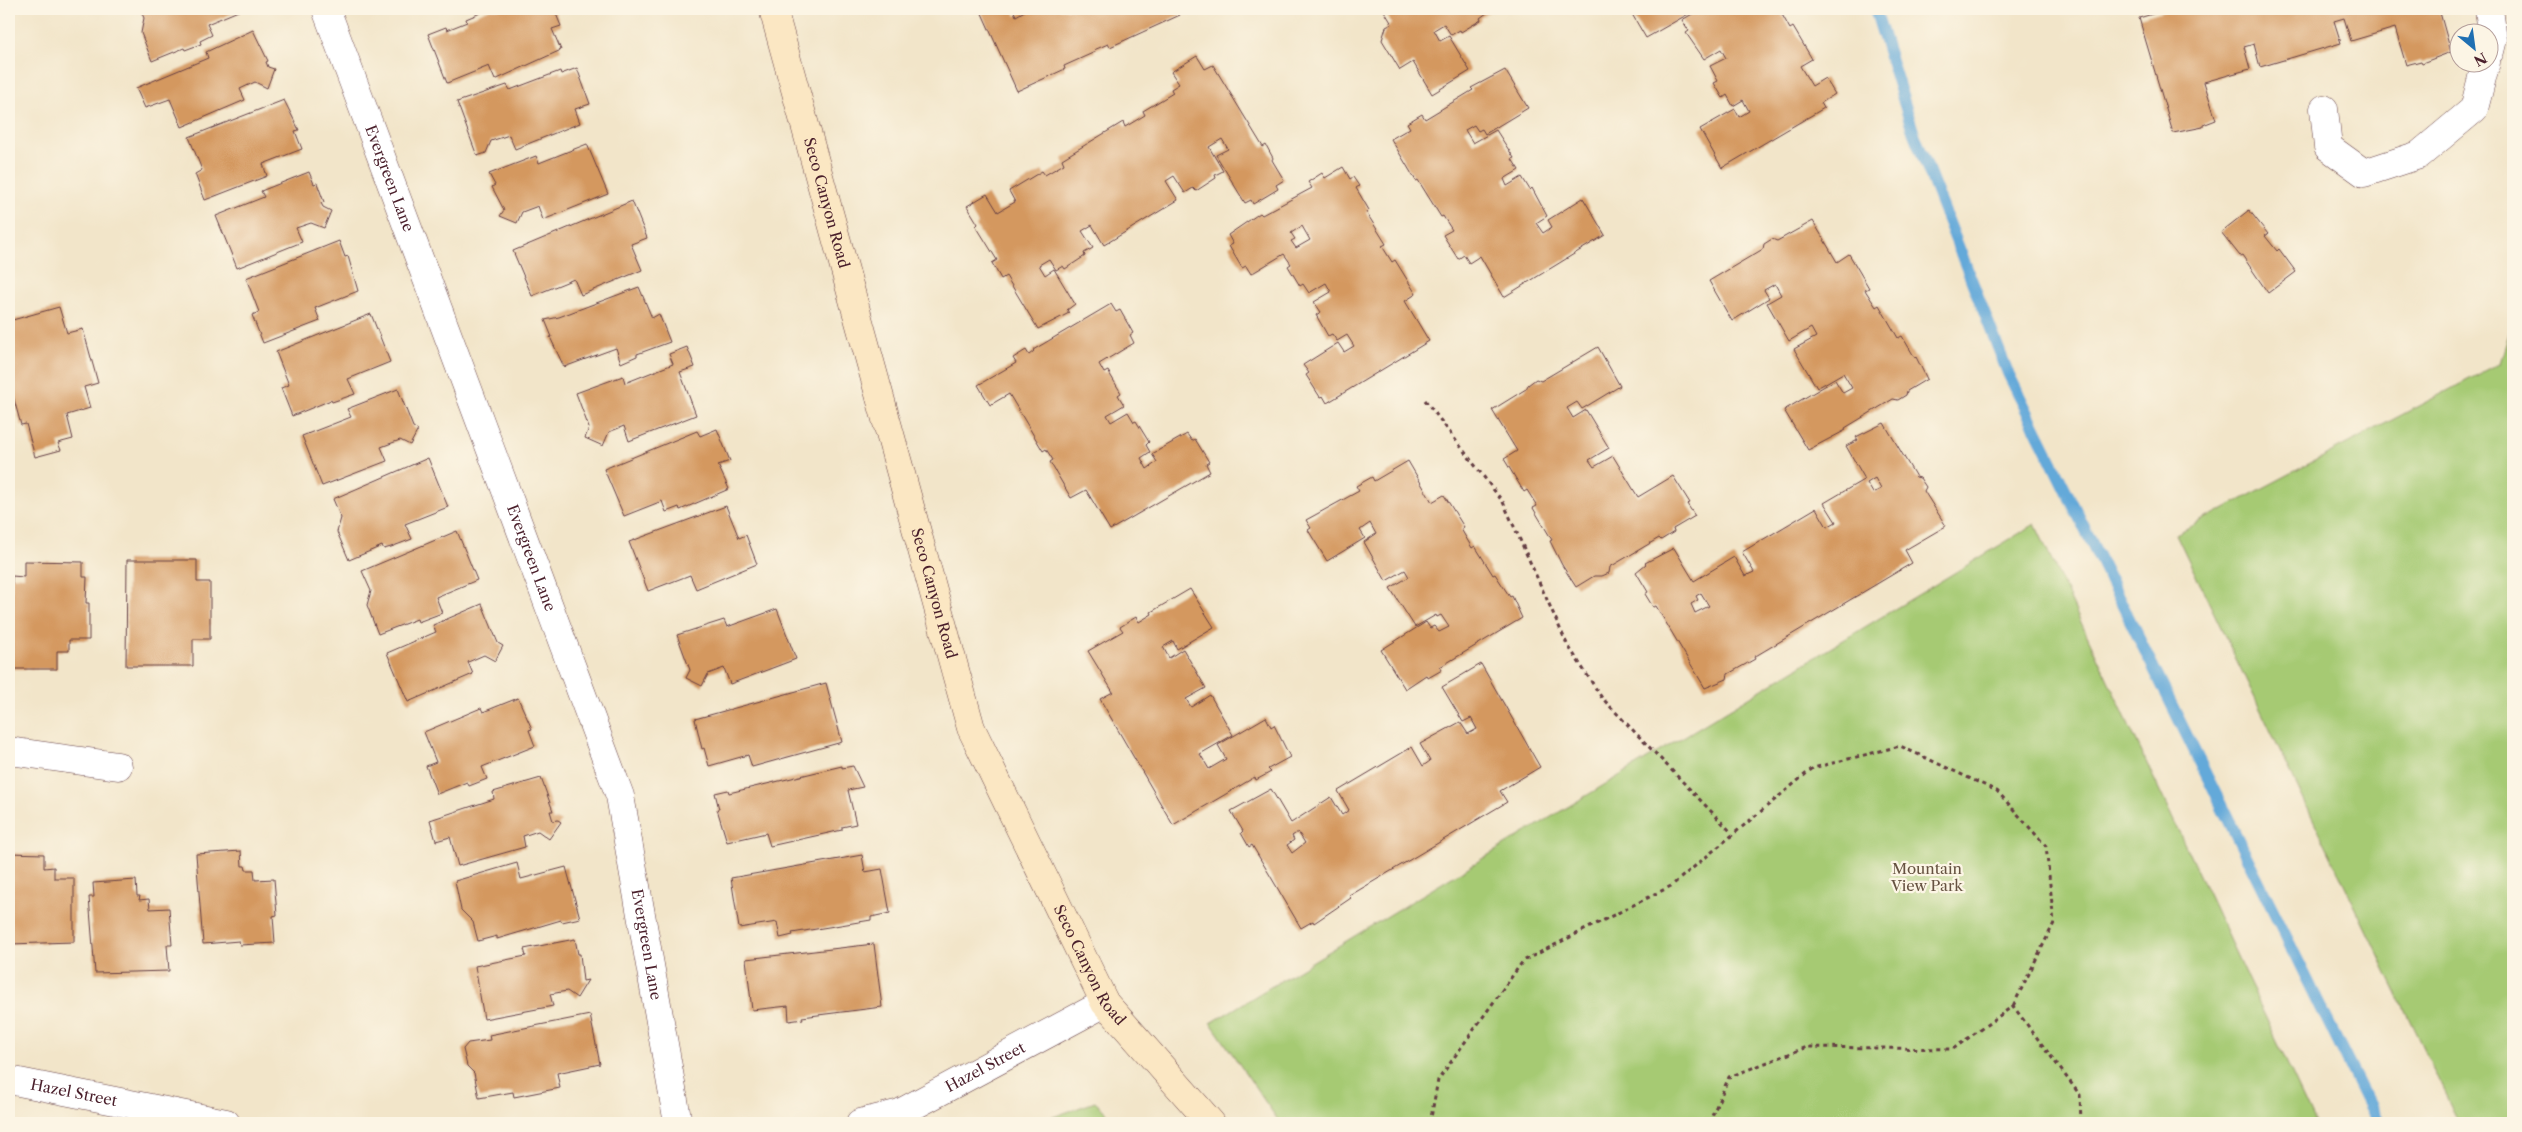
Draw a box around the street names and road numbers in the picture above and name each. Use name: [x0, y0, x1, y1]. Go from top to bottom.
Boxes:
street label: Evergreen Lane: [361, 122, 418, 234]
street label: Seco Canyon Road: [800, 135, 854, 270]
street label: Evergreen Lane: [503, 502, 560, 614]
street label: Seco Canyon Road: [907, 526, 961, 661]
street label: Evergreen Lane: [628, 887, 666, 1001]
street label: Seco Canyon Road: [1050, 902, 1130, 1029]
street label: Hazel Street: [942, 1037, 1029, 1096]
street label: Hazel Street: [29, 1074, 119, 1110]

